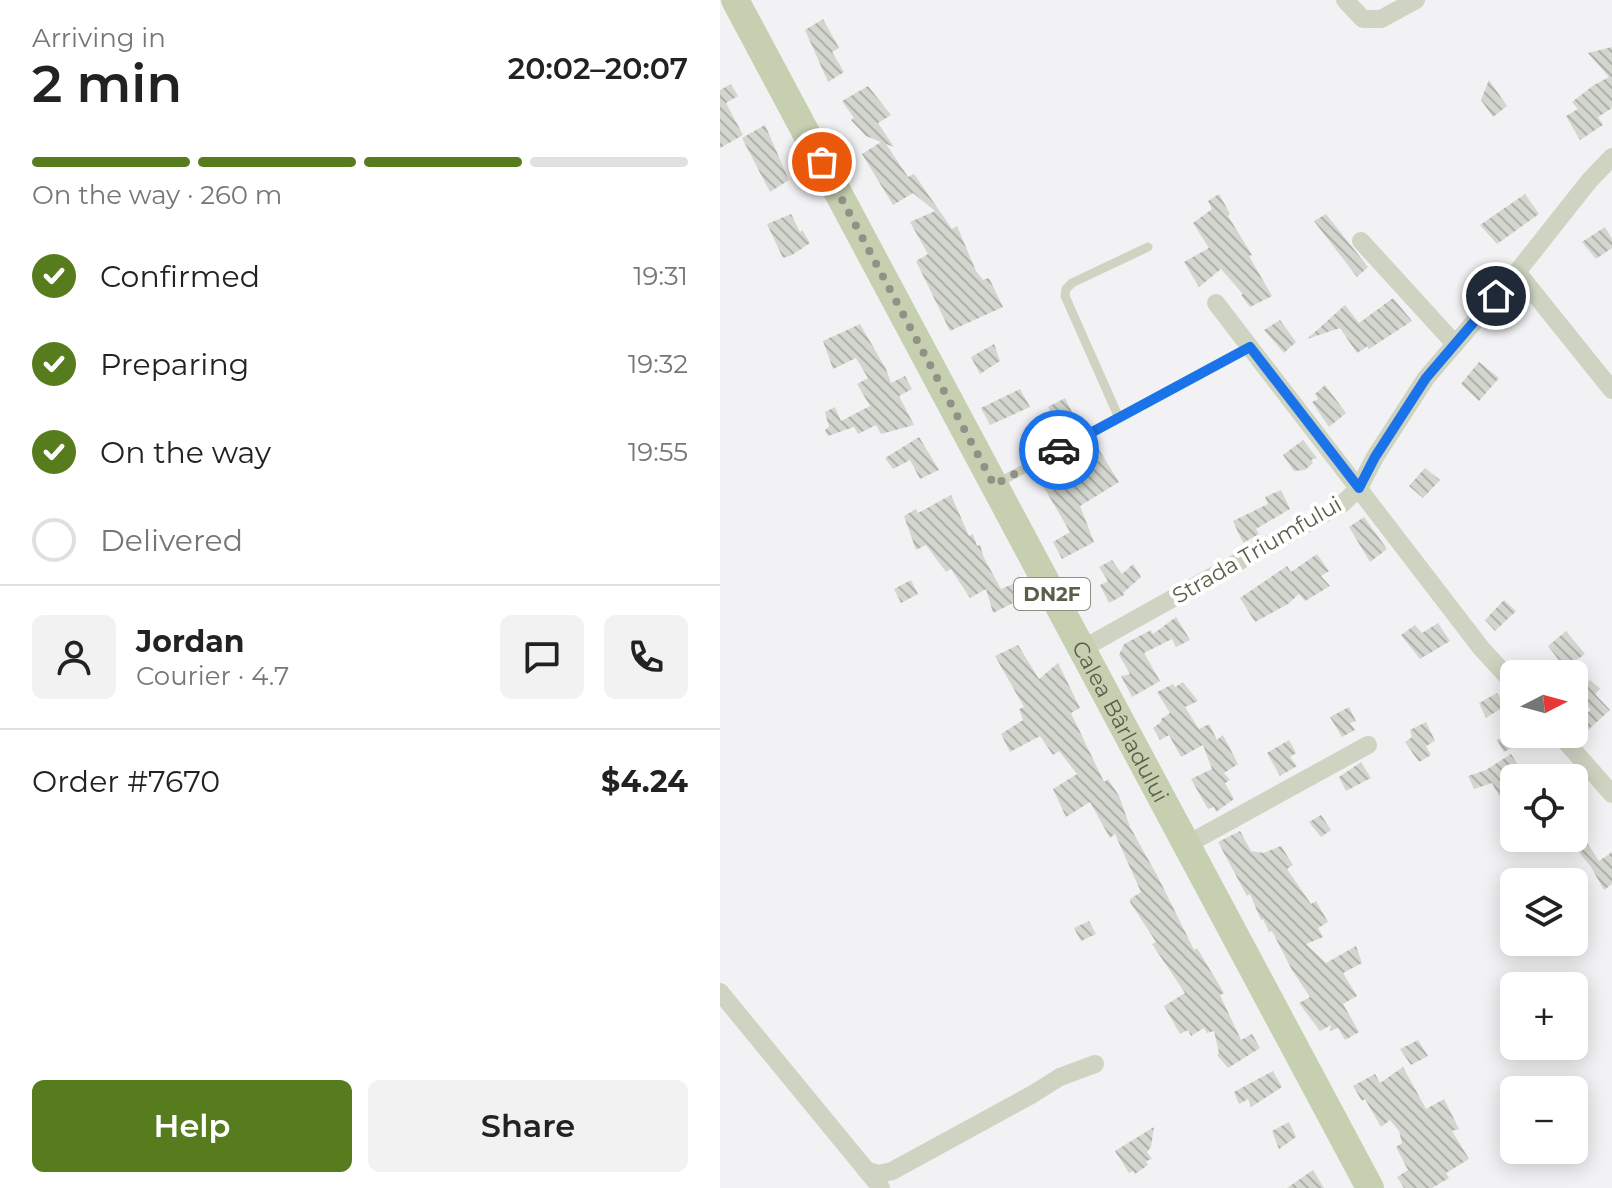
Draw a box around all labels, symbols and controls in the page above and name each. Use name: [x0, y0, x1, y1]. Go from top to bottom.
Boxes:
text: Arriving in: [32, 22, 166, 54]
text: 20:02–20:07: [508, 50, 688, 87]
text: 2 min: [32, 52, 182, 115]
pin: [788, 128, 856, 196]
icon: bag: [800, 140, 844, 184]
text: On the way · 260 m: [32, 179, 282, 211]
icon: check: [32, 254, 76, 298]
text: Confirmed: [100, 258, 260, 295]
text: 19:31: [633, 260, 688, 292]
pin: [1462, 262, 1530, 330]
icon: home: [1474, 274, 1518, 318]
icon: check: [32, 342, 76, 386]
text: Preparing: [100, 346, 249, 383]
text: 19:32: [628, 348, 688, 380]
courier: [1019, 410, 1099, 490]
icon: car: [1037, 428, 1081, 472]
icon: check: [32, 430, 76, 474]
text: On the way: [100, 434, 271, 471]
text: 19:55: [628, 436, 688, 468]
street label: Strada Triumfului: [1168, 491, 1346, 609]
text: Delivered: [100, 522, 243, 559]
road number: DN2F: [1014, 578, 1090, 610]
button: person: [32, 615, 116, 699]
button: chat: [500, 615, 584, 699]
button: phone: [604, 615, 688, 699]
text: Jordan: [136, 623, 245, 660]
street label: Calea Bârladului: [1066, 636, 1175, 807]
text: Courier · 4.7: [136, 660, 289, 692]
north arrow: [1500, 660, 1588, 748]
map controls: [1500, 660, 1588, 1164]
text: Order #7670: [32, 763, 220, 800]
text: $4.24: [601, 763, 688, 800]
button: locate: [1500, 764, 1588, 852]
button: layers: [1500, 868, 1588, 956]
button: +: [1500, 972, 1588, 1060]
button: −: [1500, 1076, 1588, 1164]
button: Help: [32, 1080, 352, 1172]
button: Share: [368, 1080, 688, 1172]

